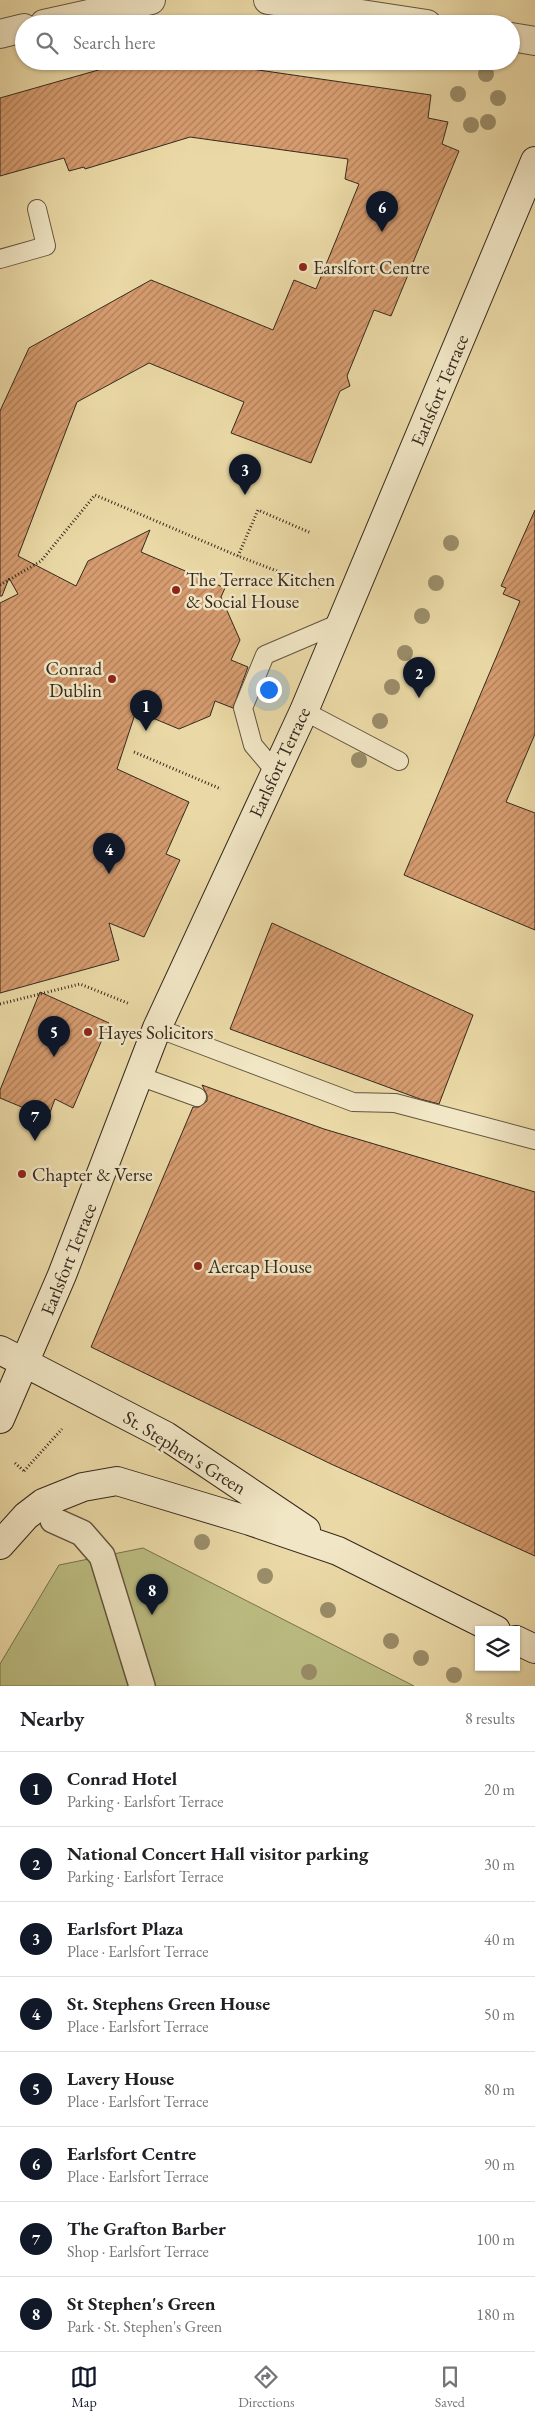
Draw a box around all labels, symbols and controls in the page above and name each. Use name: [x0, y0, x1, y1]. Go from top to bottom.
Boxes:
search box: [15, 15, 520, 70]
icon: search: [33, 29, 61, 57]
text: Search here: [73, 30, 155, 55]
pin: 6: [366, 191, 398, 232]
place label: Earslfort Centre: [313, 255, 430, 280]
marker: Earslfort Centre: [297, 261, 309, 273]
street label: Earlsfort Terrace: [405, 330, 474, 450]
pin: 3: [229, 454, 261, 495]
place label: The Terrace Kitchen & Social House: [186, 567, 335, 614]
marker: The Terrace Kitchen & Social House: [170, 584, 182, 596]
place label: Conrad Dublin: [46, 656, 102, 703]
pin: 2: [403, 657, 435, 698]
marker: Conrad Dublin: [106, 673, 118, 685]
your location: [256, 677, 282, 703]
pin: 1: [130, 690, 162, 731]
street label: Earlsfort Terrace: [243, 703, 316, 821]
pin: 4: [93, 833, 125, 874]
pin: 5: [38, 1016, 70, 1057]
place label: Hayes Solicitors: [98, 1020, 213, 1045]
marker: Hayes Solicitors: [82, 1026, 94, 1038]
pin: 7: [19, 1100, 51, 1141]
place label: Chapter & Verse: [32, 1162, 153, 1187]
marker: Chapter & Verse: [16, 1168, 28, 1180]
street label: Earlsfort Terrace: [35, 1199, 102, 1319]
place label: Aercap House: [207, 1254, 312, 1279]
marker: Aercap House: [192, 1260, 204, 1272]
street label: St. Stephen's Green: [118, 1405, 251, 1500]
pin: 8: [136, 1574, 168, 1615]
map controls: [475, 1626, 520, 1671]
button: layers: [475, 1626, 520, 1671]
text: Nearby: [20, 1705, 84, 1732]
text: 8 results: [465, 1708, 515, 1729]
text: Conrad Hotel: [67, 1766, 177, 1791]
text: 1: [32, 1779, 40, 1800]
text: 20 m: [484, 1779, 515, 1800]
text: Parking · Earlsfort Terrace: [67, 1791, 224, 1812]
text: National Concert Hall visitor parking: [67, 1841, 369, 1866]
text: 2: [32, 1854, 40, 1875]
text: 30 m: [484, 1854, 515, 1875]
text: Parking · Earlsfort Terrace: [67, 1866, 224, 1887]
text: Earlsfort Plaza: [67, 1916, 183, 1941]
text: 3: [32, 1929, 40, 1950]
text: 40 m: [484, 1929, 515, 1950]
text: Place · Earlsfort Terrace: [67, 1941, 208, 1962]
text: St. Stephens Green House: [67, 1991, 270, 2016]
text: 4: [32, 2004, 40, 2025]
text: 50 m: [484, 2004, 515, 2025]
text: Place · Earlsfort Terrace: [67, 2016, 208, 2037]
text: Lavery House: [67, 2066, 174, 2091]
text: 5: [32, 2079, 40, 2100]
text: 80 m: [484, 2079, 515, 2100]
text: Place · Earlsfort Terrace: [67, 2091, 208, 2112]
text: Earlsfort Centre: [67, 2141, 196, 2166]
text: 6: [32, 2154, 40, 2175]
text: 90 m: [484, 2154, 515, 2175]
text: Place · Earlsfort Terrace: [67, 2166, 208, 2187]
text: The Grafton Barber: [67, 2216, 226, 2241]
text: 7: [32, 2229, 40, 2250]
text: 100 m: [476, 2229, 515, 2250]
text: Shop · Earlsfort Terrace: [67, 2241, 209, 2262]
text: St Stephen's Green: [67, 2291, 215, 2316]
text: 8: [32, 2304, 40, 2325]
text: 180 m: [476, 2304, 515, 2325]
text: Park · St. Stephen's Green: [67, 2316, 222, 2337]
tab: Map: [70, 2363, 98, 2411]
tab: Directions: [238, 2363, 295, 2411]
tab: Saved: [435, 2363, 465, 2411]

